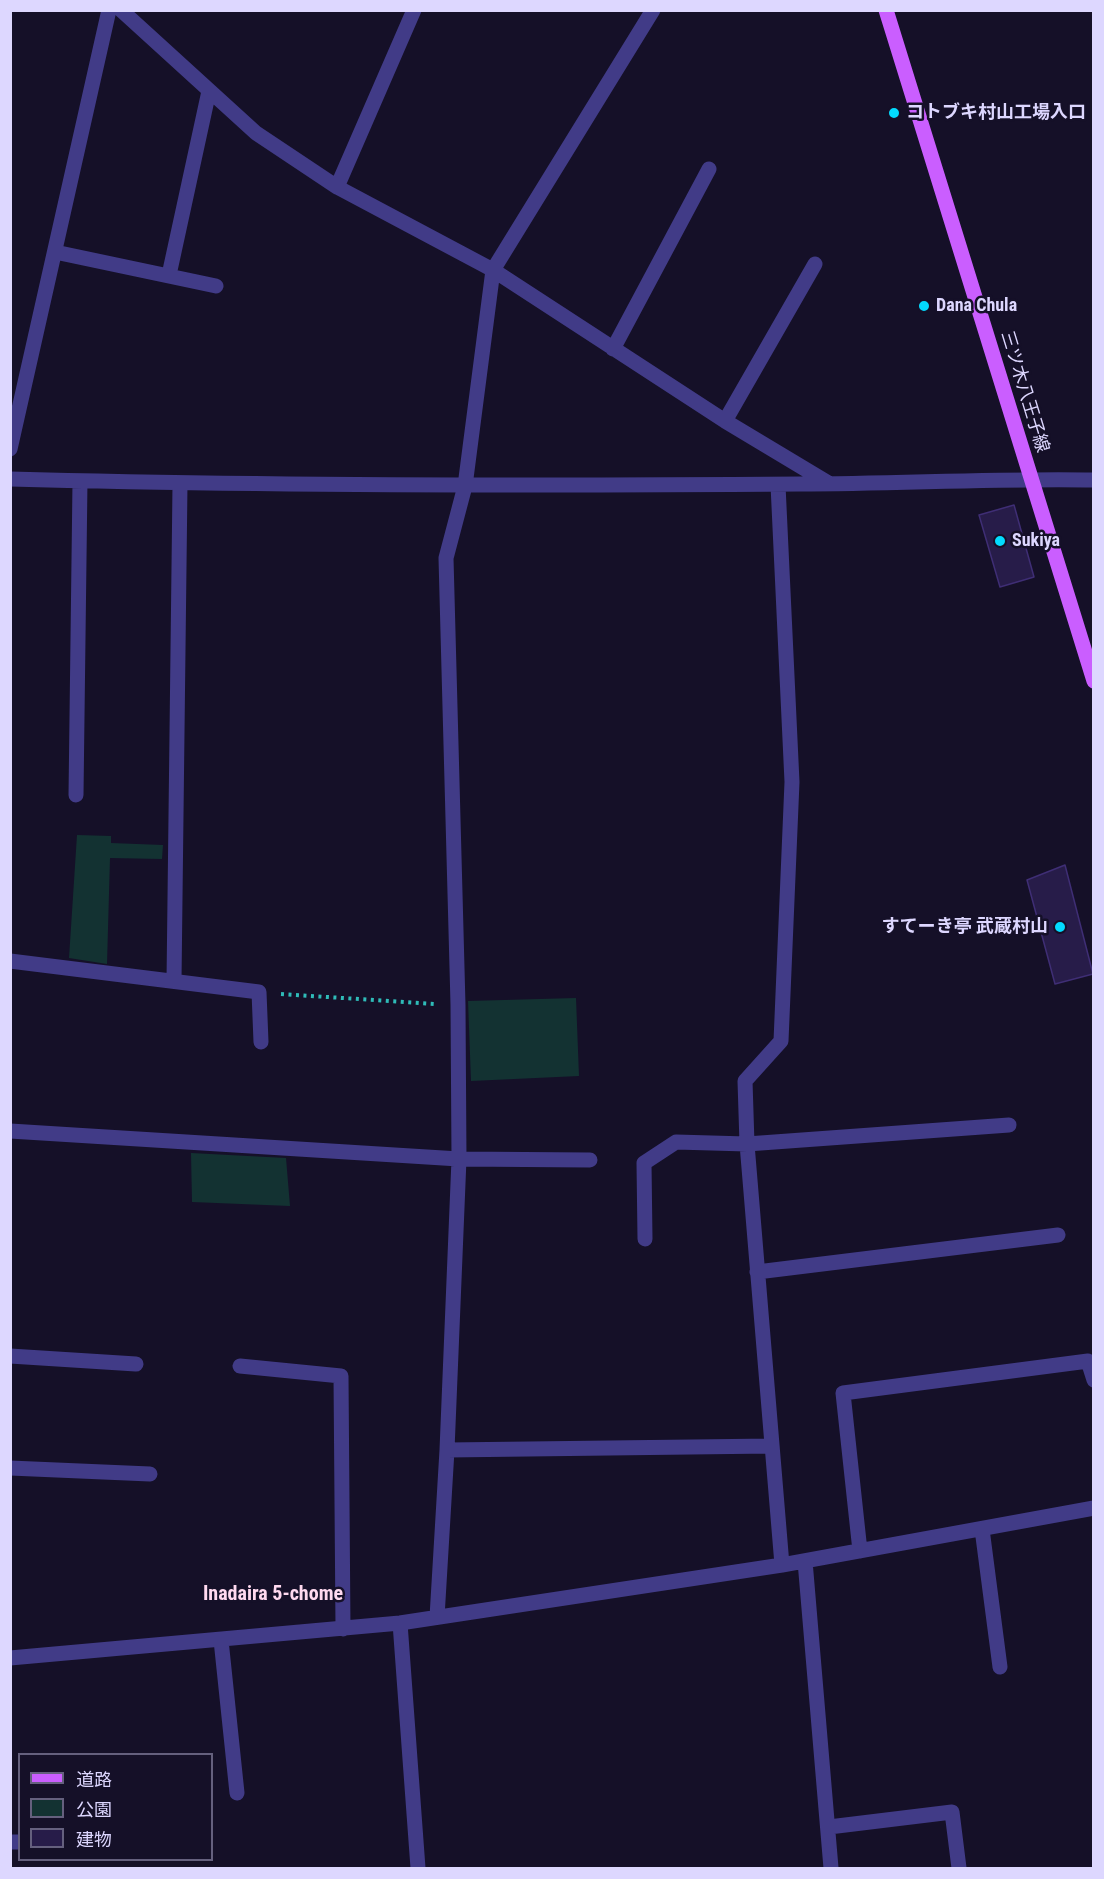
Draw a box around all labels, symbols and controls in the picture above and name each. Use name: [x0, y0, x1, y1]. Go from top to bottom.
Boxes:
place label: コトブキ村山工場入口: [906, 102, 1086, 124]
marker: コトブキ村山工場入口: [887, 106, 901, 120]
place label: Dana Chula: [936, 295, 1017, 317]
marker: Dana Chula: [917, 299, 931, 313]
street label: 三ツ木八王子線: [995, 329, 1053, 455]
place label: Sukiya: [1012, 530, 1060, 552]
marker: Sukiya: [993, 534, 1007, 548]
place label: すてーき亭 武蔵村山: [882, 916, 1048, 938]
marker: すてーき亭 武蔵村山: [1053, 920, 1067, 934]
district label: Inadaira 5-chome: [203, 1583, 343, 1607]
legend: [18, 1753, 213, 1861]
text: 道路: [76, 1769, 112, 1790]
text: 公園: [76, 1799, 112, 1820]
text: 建物: [76, 1829, 112, 1850]

